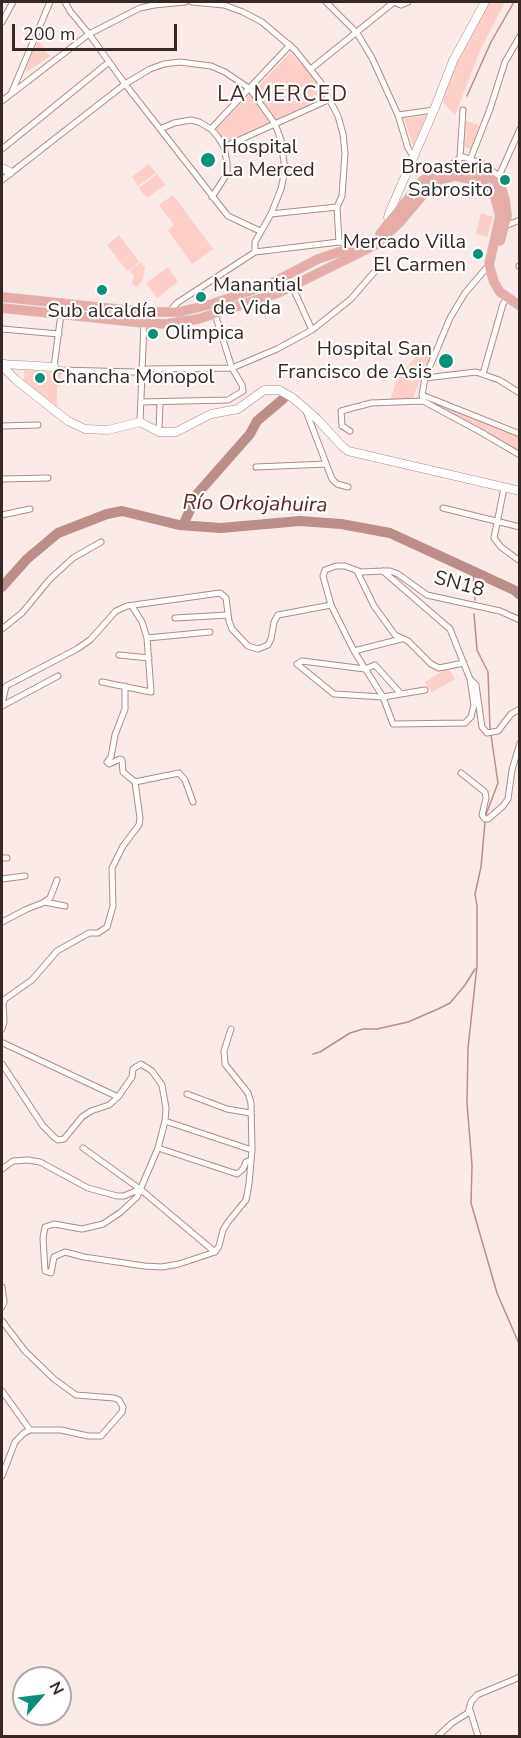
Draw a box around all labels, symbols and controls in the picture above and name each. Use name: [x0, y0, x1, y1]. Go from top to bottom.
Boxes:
scale bar: [15, 12, 180, 50]
text: 200 m: [23, 22, 75, 46]
district label: LA MERCED: [217, 83, 349, 109]
place label: Hospital La Merced: [222, 136, 315, 183]
marker: Hospital La Merced: [199, 151, 217, 169]
place label: Broasteria Sabrosito: [401, 156, 493, 203]
marker: Broasteria Sabrosito: [498, 173, 512, 187]
place label: Mercado Villa El Carmen: [343, 231, 466, 278]
marker: Mercado Villa El Carmen: [471, 247, 485, 261]
place label: Manantial de Vida: [213, 274, 302, 321]
marker: Sub alcaldía: [95, 283, 109, 297]
marker: Manantial de Vida: [194, 290, 208, 304]
place label: Sub alcaldía: [47, 300, 157, 324]
place label: Olimpica: [165, 322, 244, 346]
marker: Olimpica: [146, 327, 160, 341]
place label: Hospital San Francisco de Asis: [278, 338, 432, 385]
marker: Hospital San Francisco de Asis: [437, 352, 455, 370]
place label: Chancha Monopol: [52, 366, 215, 390]
marker: Chancha Monopol: [33, 371, 47, 385]
water label: Río Orkojahuira: [182, 491, 328, 519]
street label: SN18: [431, 567, 487, 603]
north arrow: [12, 1666, 72, 1726]
text: N: [44, 1678, 69, 1699]

